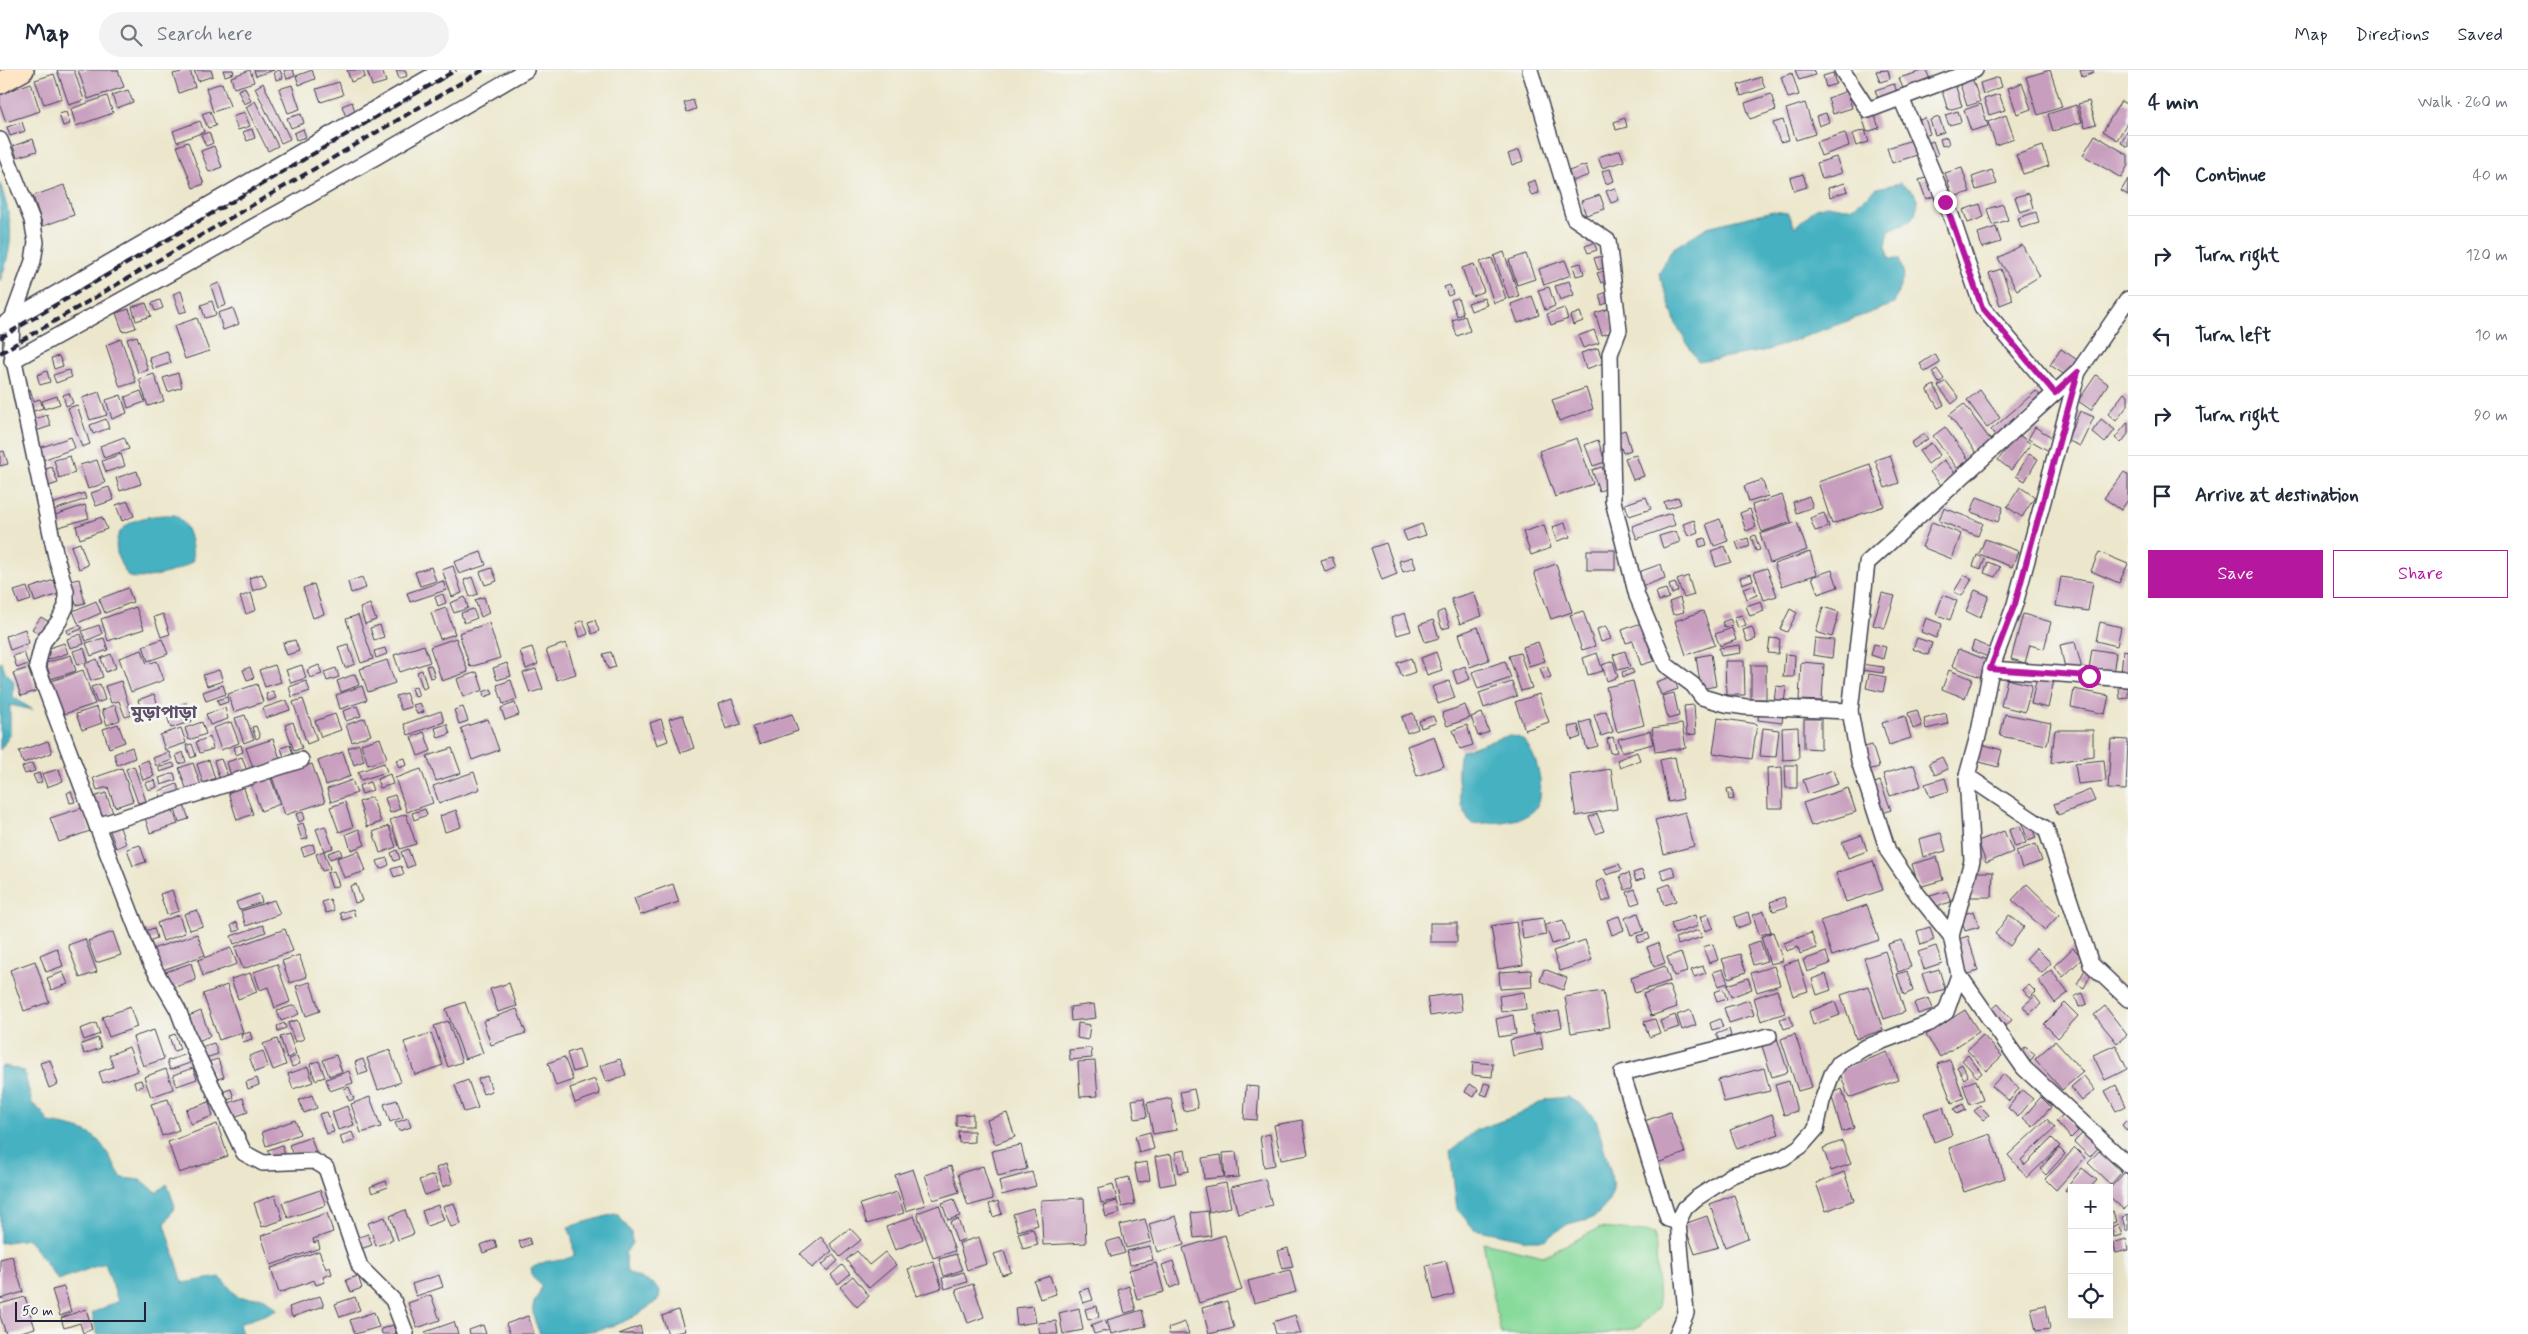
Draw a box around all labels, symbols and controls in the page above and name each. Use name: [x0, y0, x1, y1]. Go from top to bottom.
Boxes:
search box: [99, 12, 449, 57]
text: Map: [25, 19, 69, 50]
icon: search: [117, 21, 145, 49]
text: Search here: [157, 22, 253, 47]
text: Map: [2295, 23, 2328, 47]
text: Directions: [2356, 23, 2430, 47]
text: Saved: [2458, 23, 2503, 47]
text: 4 min: [2148, 89, 2199, 117]
text: Walk · 260 m: [2418, 92, 2508, 113]
icon: ahead: [2148, 162, 2176, 190]
text: Continue: [2195, 163, 2266, 188]
text: 40 m: [2472, 165, 2508, 186]
route end: [1934, 191, 1957, 214]
icon: right: [2148, 242, 2176, 270]
text: Turn right: [2195, 243, 2279, 268]
text: 120 m: [2466, 245, 2508, 266]
icon: left: [2148, 322, 2176, 350]
text: Turn left: [2195, 323, 2271, 348]
text: 10 m: [2475, 325, 2508, 346]
icon: right: [2148, 402, 2176, 430]
text: Turn right: [2195, 403, 2279, 428]
text: 90 m: [2474, 405, 2508, 426]
icon: arrive: [2148, 482, 2176, 510]
text: Arrive at destination: [2195, 483, 2359, 508]
button: Save: [2148, 550, 2323, 598]
button: Share: [2333, 550, 2508, 598]
route start: [2078, 665, 2101, 688]
district label: মুড়াপাড়া: [130, 701, 198, 725]
map controls: [2068, 1184, 2113, 1319]
button: +: [2068, 1184, 2113, 1229]
button: −: [2068, 1229, 2113, 1274]
button: locate: [2068, 1274, 2113, 1319]
scale bar: [15, 1299, 146, 1322]
text: 50 m: [22, 1302, 53, 1320]

